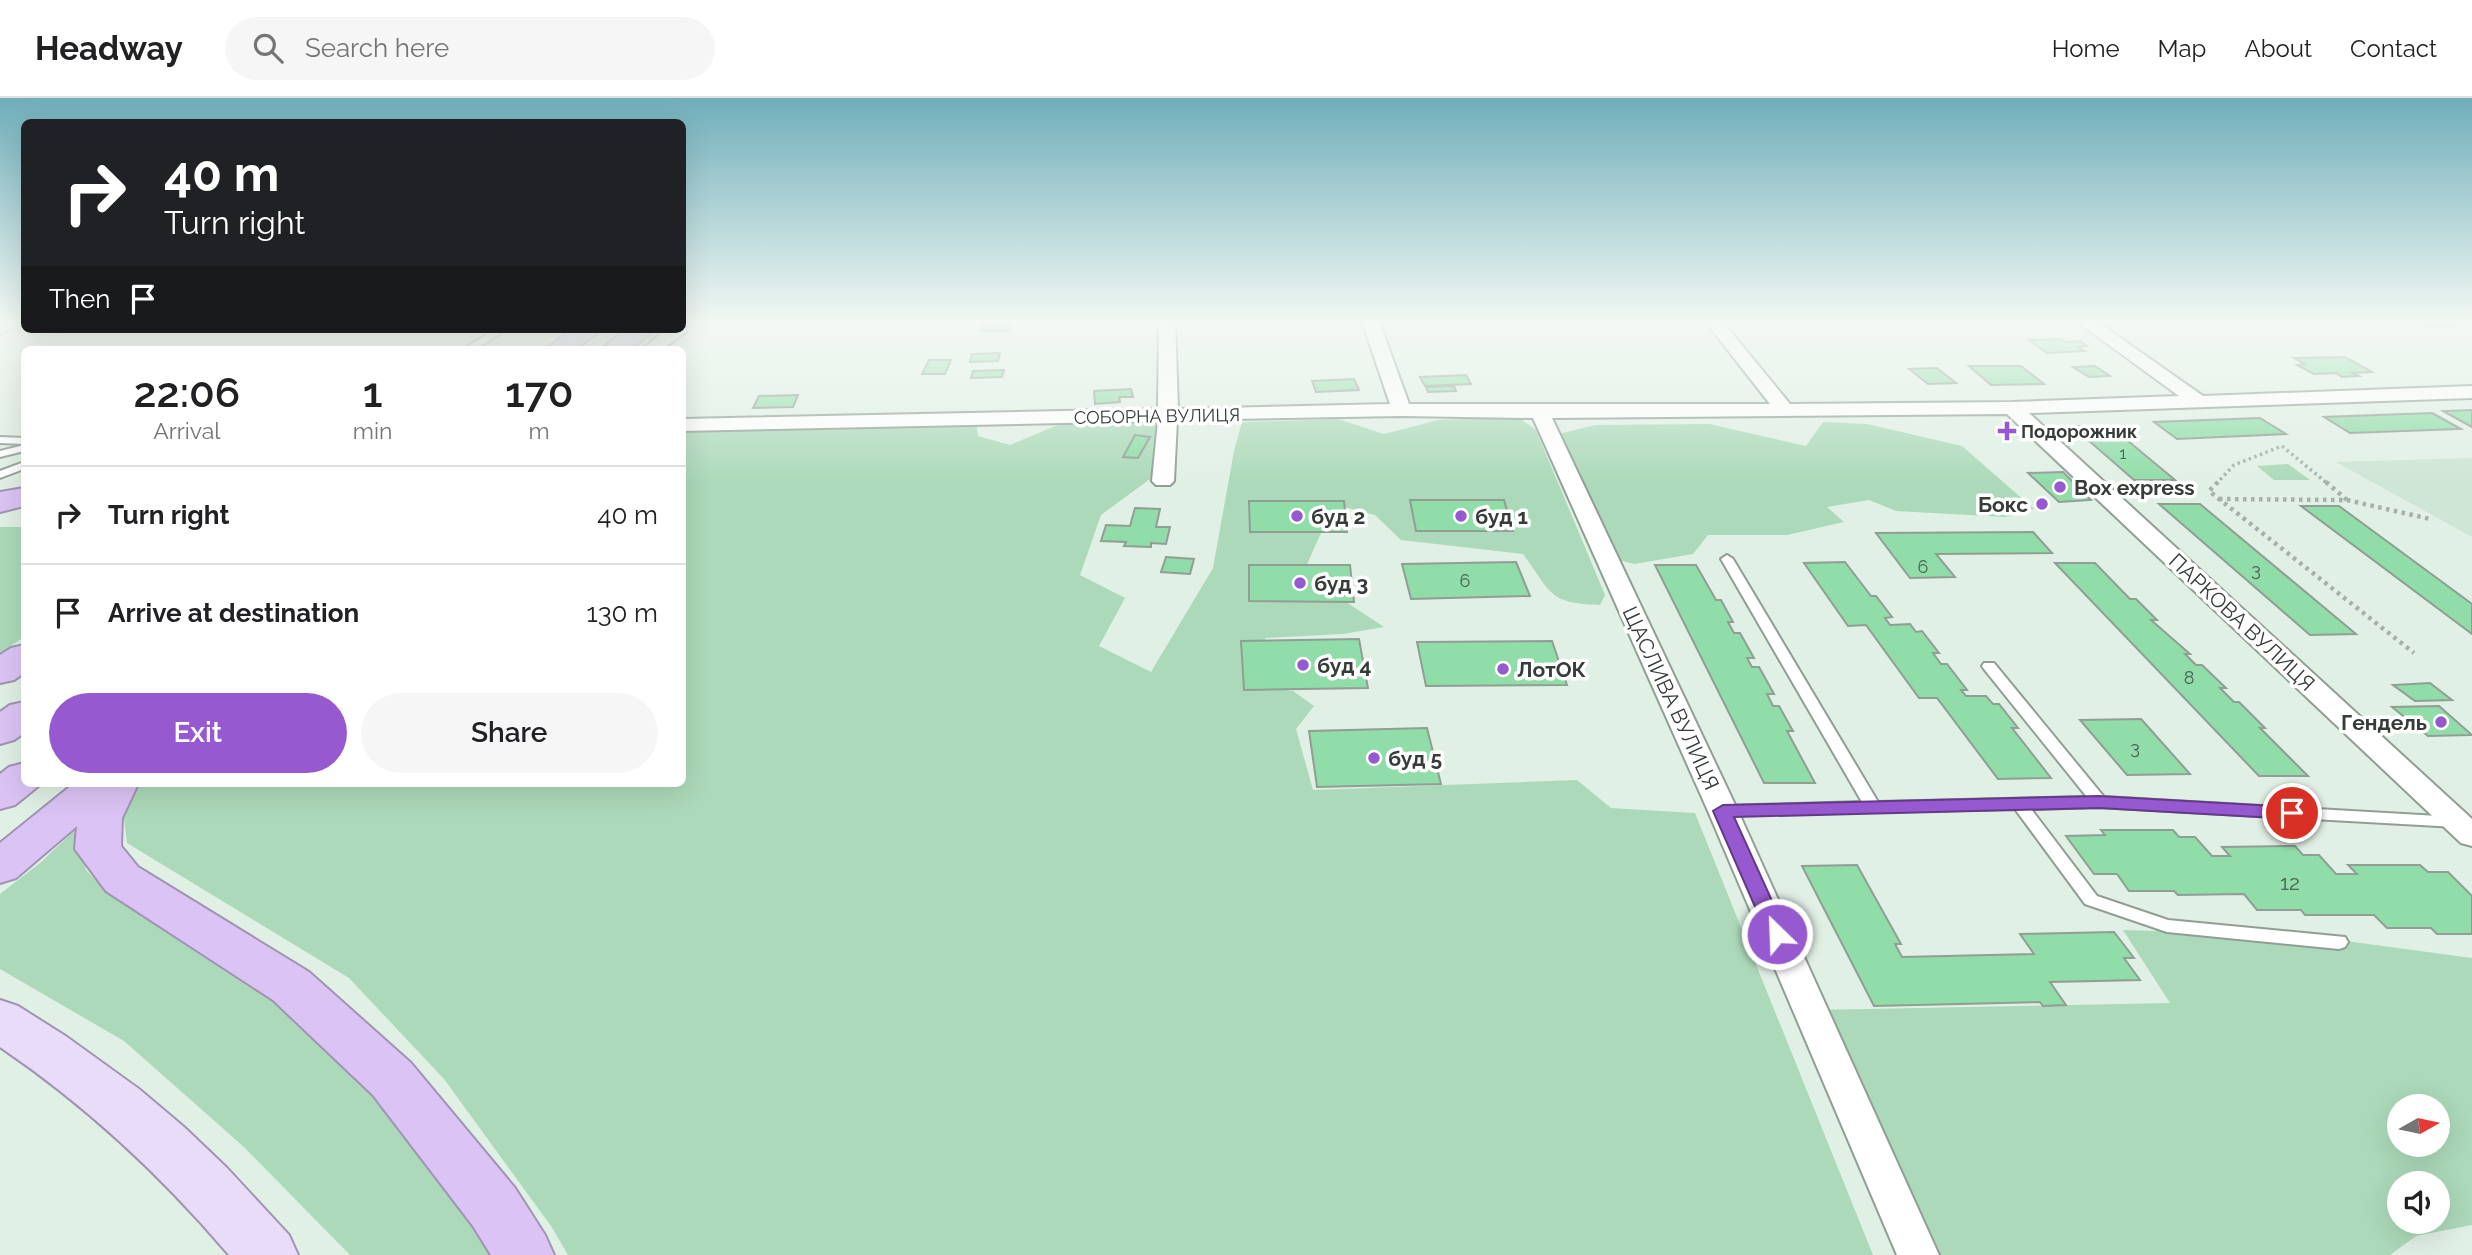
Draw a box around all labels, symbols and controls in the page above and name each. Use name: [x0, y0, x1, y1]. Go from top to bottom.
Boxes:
search box: [225, 17, 715, 80]
text: Headway: [35, 29, 183, 68]
icon: search: [249, 29, 287, 67]
text: Search here: [305, 33, 449, 63]
text: Home: [2052, 34, 2120, 63]
text: Map: [2158, 34, 2206, 63]
text: About: [2244, 34, 2312, 63]
text: Contact: [2350, 34, 2437, 63]
text: 40 m: [164, 145, 279, 202]
icon: right: [49, 147, 140, 238]
text: Turn right: [164, 204, 305, 241]
icon: arrive: [124, 280, 162, 318]
text: Then: [49, 284, 110, 314]
text: 22:06: [134, 368, 240, 417]
text: 1: [363, 368, 382, 417]
text: 170: [505, 368, 573, 417]
street label: СОБОРНА ВУЛИЦЯ: [1074, 404, 1240, 428]
text: Arrival: [153, 417, 221, 444]
text: min: [353, 417, 392, 444]
text: m: [529, 417, 550, 444]
place label: Подорожник: [2021, 421, 2137, 442]
marker: Подорожник: [1999, 423, 2015, 439]
house number: 1: [2120, 444, 2127, 463]
place label: Box express: [2074, 475, 2195, 500]
marker: Box express: [2052, 479, 2068, 495]
place label: Бокс: [1978, 492, 2028, 517]
icon: right: [49, 496, 87, 534]
marker: Бокс: [2034, 496, 2050, 512]
text: Turn right: [108, 500, 229, 530]
text: 40 m: [597, 500, 658, 530]
place label: буд 2: [1311, 504, 1365, 529]
place label: буд 1: [1475, 504, 1528, 529]
marker: буд 2: [1289, 508, 1305, 524]
marker: буд 1: [1453, 508, 1469, 524]
street label: ПАРКОВА ВУЛИЦЯ: [2164, 548, 2320, 696]
house number: 6: [1918, 556, 1929, 577]
house number: 3: [2251, 559, 2261, 580]
house number: 6: [1460, 570, 1471, 591]
place label: буд 3: [1314, 571, 1368, 596]
marker: буд 3: [1292, 575, 1308, 591]
icon: arrive: [49, 594, 87, 632]
text: Arrive at destination: [108, 598, 359, 628]
text: 130 m: [587, 598, 658, 628]
street label: ЩАСЛИВА ВУЛИЦЯ: [1618, 602, 1724, 794]
place label: буд 4: [1317, 653, 1372, 678]
marker: буд 4: [1295, 657, 1311, 673]
place label: ЛотОК: [1517, 657, 1587, 682]
marker: ЛотОК: [1495, 661, 1511, 677]
house number: 8: [2184, 667, 2194, 688]
button: Exit: [49, 693, 347, 773]
button: Share: [361, 693, 658, 773]
place label: Гендель: [2341, 710, 2427, 735]
marker: Гендель: [2433, 714, 2449, 730]
house number: 3: [2130, 737, 2140, 758]
place label: буд 5: [1388, 746, 1442, 771]
marker: буд 5: [1366, 750, 1382, 766]
pin: [2262, 783, 2322, 843]
icon: arrive: [2273, 794, 2311, 832]
house number: 12: [2280, 870, 2300, 895]
position arrow: [1740, 897, 1814, 971]
north arrow: [2387, 1094, 2450, 1157]
map controls: [2387, 1094, 2450, 1234]
button: sound: [2387, 1171, 2450, 1234]

